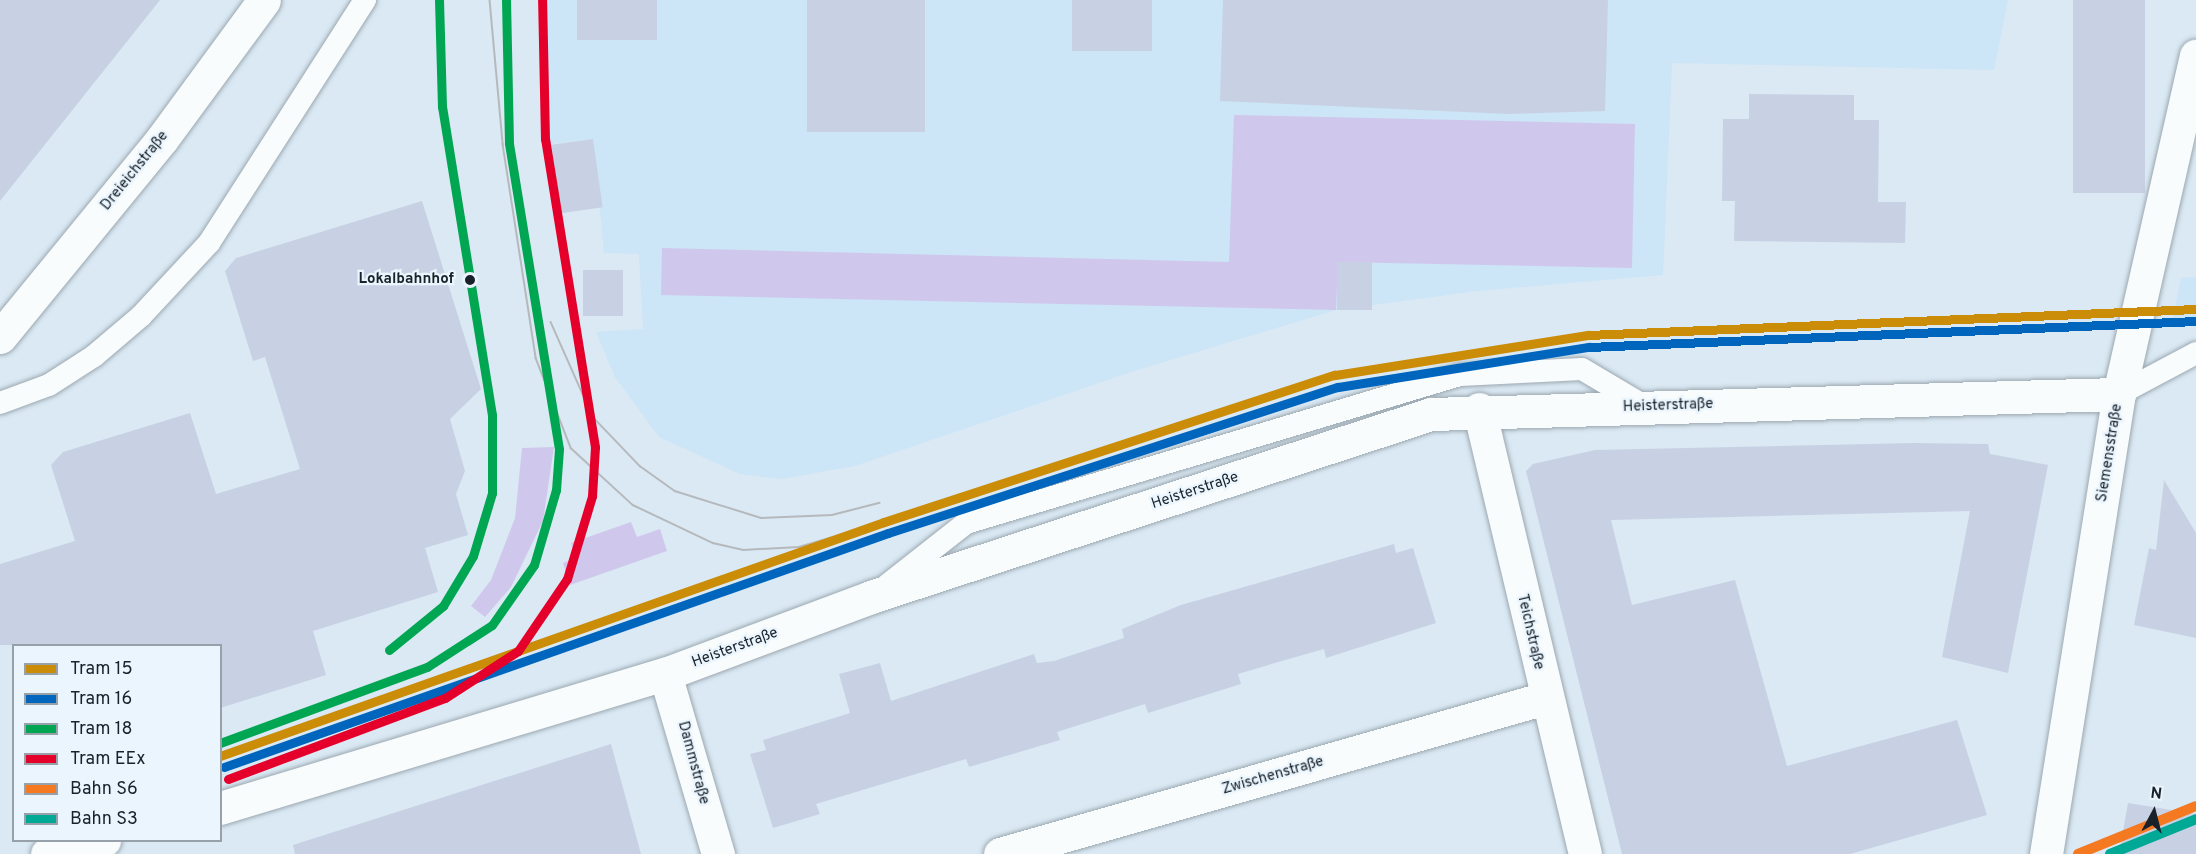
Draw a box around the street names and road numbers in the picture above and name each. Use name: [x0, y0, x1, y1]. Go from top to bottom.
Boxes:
street label: Dreieichstraße: [97, 128, 173, 214]
street label: Heisterstraße: [1622, 395, 1714, 417]
street label: Siemensstraße: [2093, 403, 2127, 503]
street label: Heisterstraße: [1149, 468, 1241, 514]
street label: Teichstraße: [1513, 592, 1547, 672]
street label: Heisterstraße: [689, 624, 781, 672]
street label: Dammstraße: [673, 719, 713, 807]
street label: Zwischenstraße: [1220, 753, 1326, 799]

